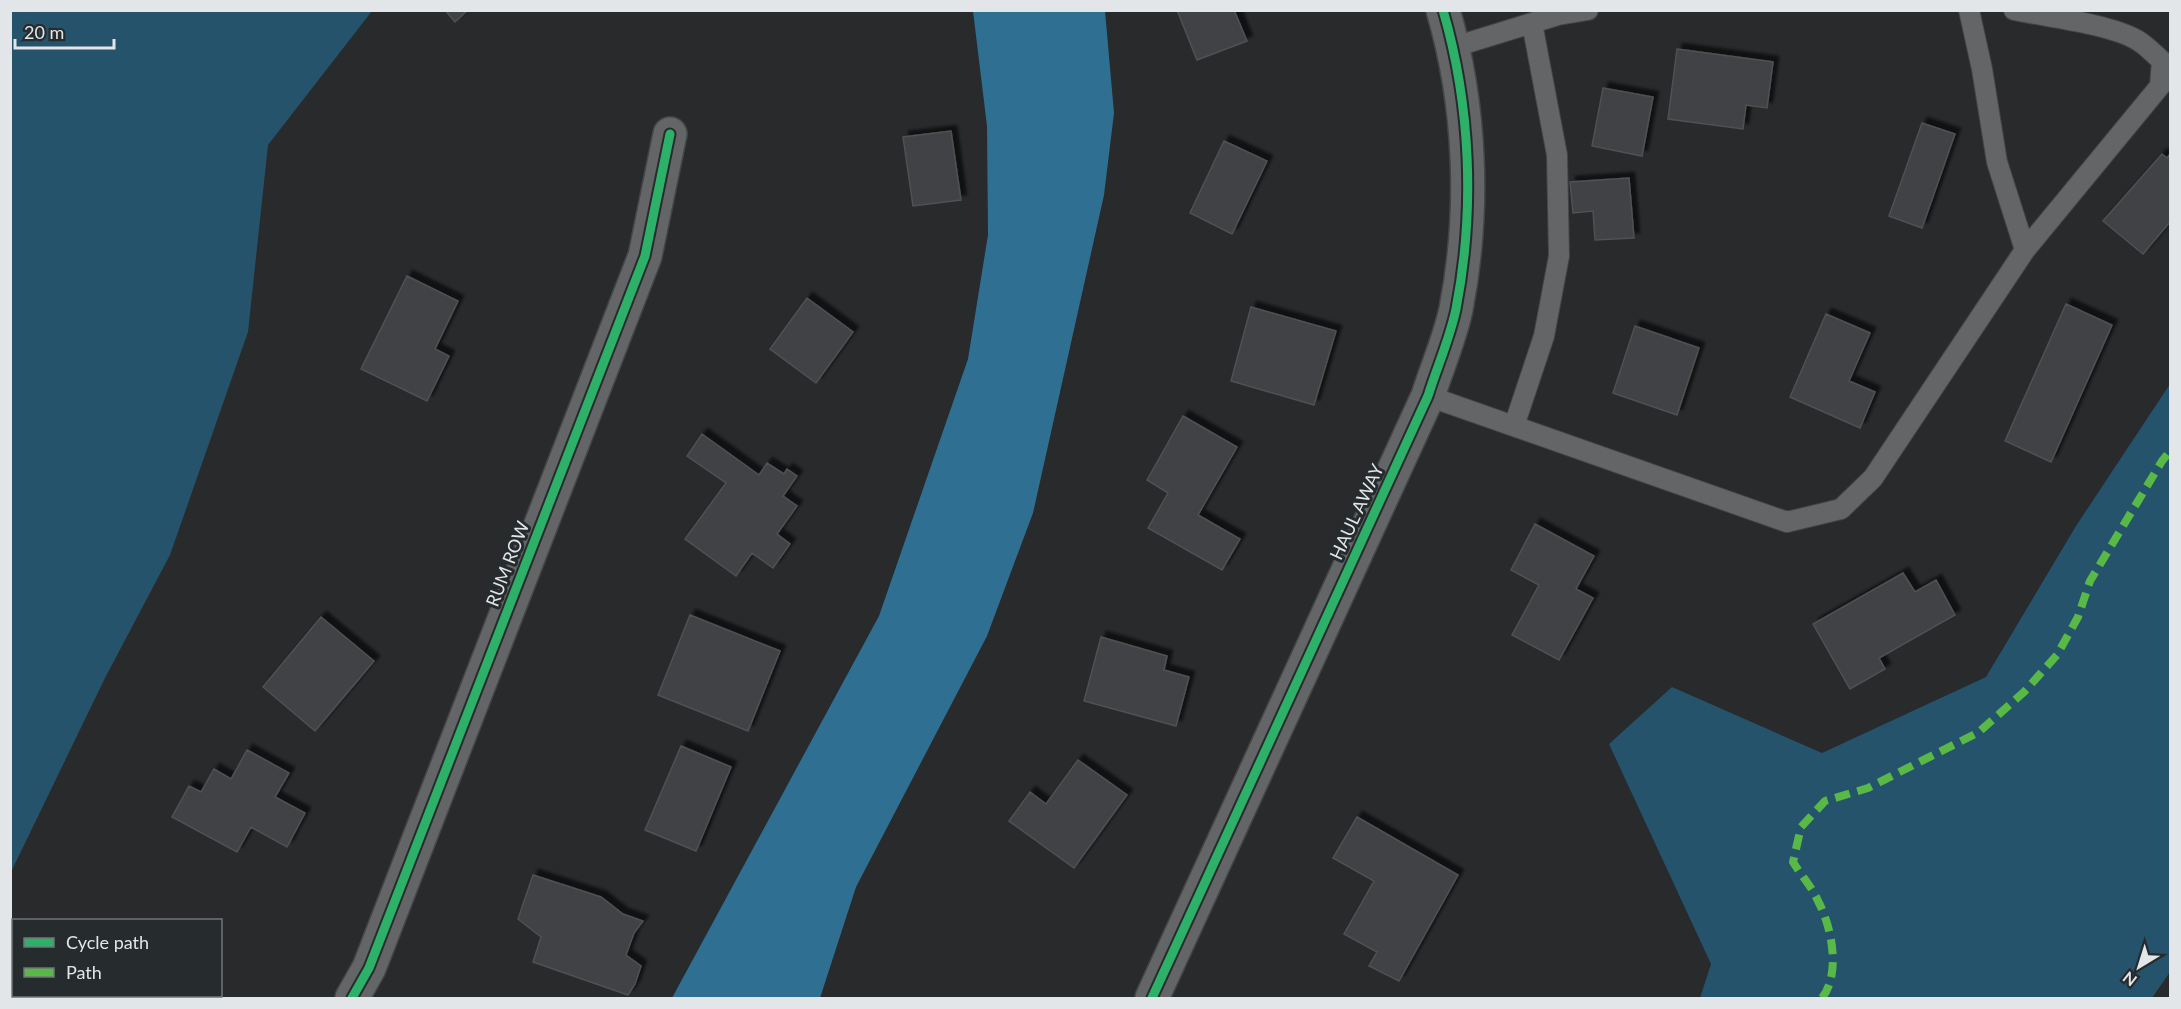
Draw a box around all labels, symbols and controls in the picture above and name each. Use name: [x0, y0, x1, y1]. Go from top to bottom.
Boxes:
scale bar: [15, 12, 114, 50]
text: 20 m: [24, 21, 64, 43]
street label: HAUL AWAY: [1324, 460, 1388, 563]
street label: RUM ROW: [481, 517, 534, 609]
legend: [12, 919, 222, 997]
text: Cycle path: [66, 931, 149, 953]
north arrow: [2109, 937, 2169, 997]
text: Path: [66, 961, 102, 983]
text: N: [2119, 968, 2140, 990]

